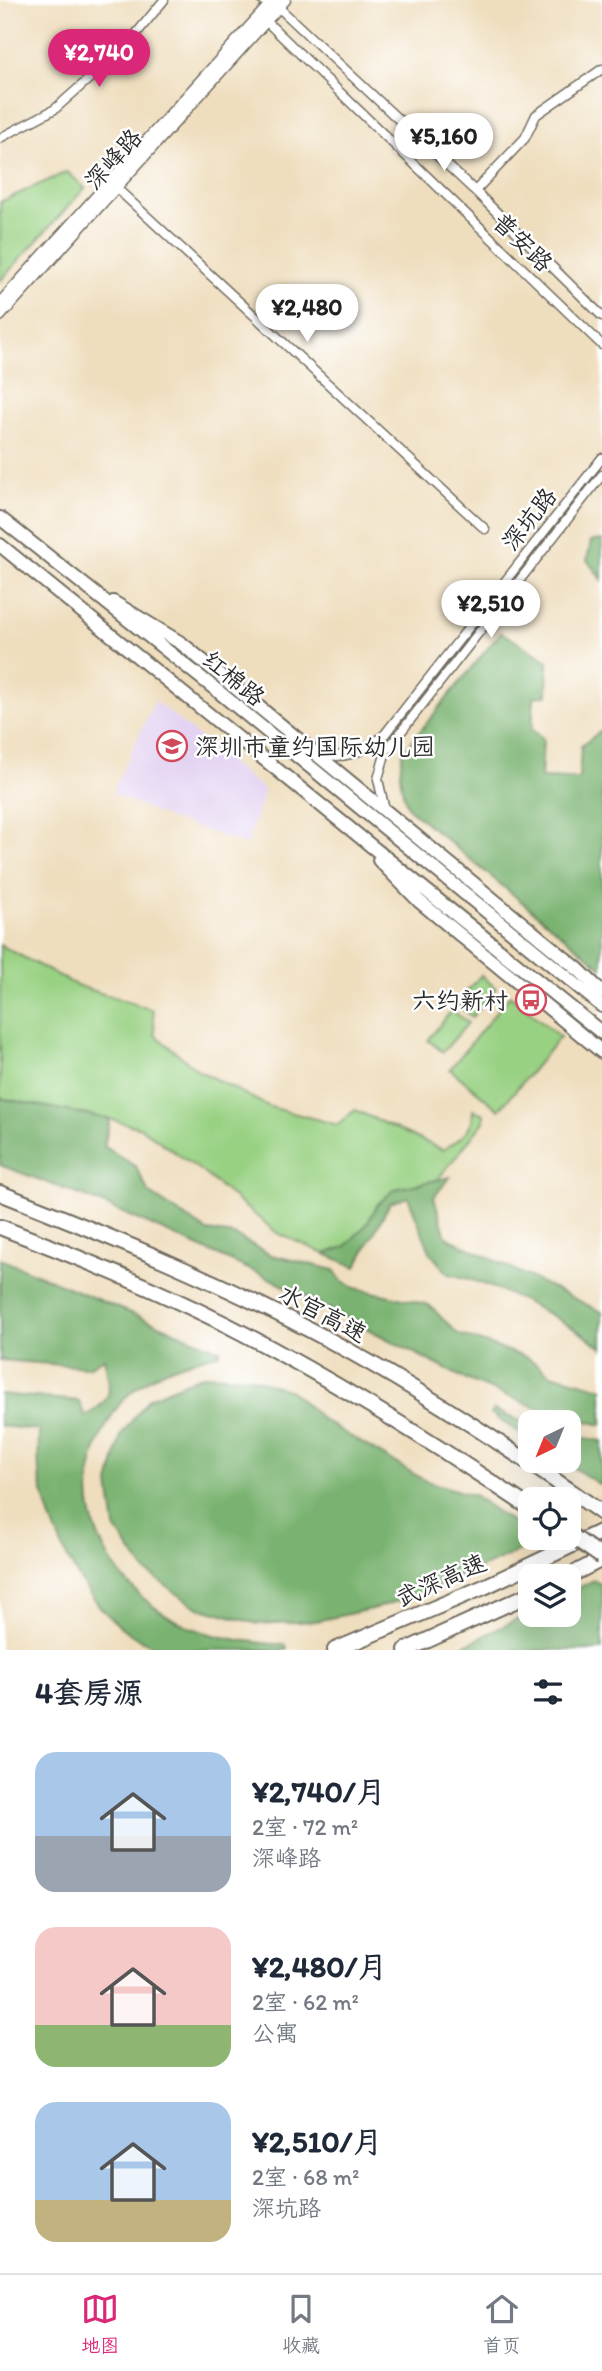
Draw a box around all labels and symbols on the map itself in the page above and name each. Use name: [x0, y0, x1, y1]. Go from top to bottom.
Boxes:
pin: ¥2,740: [42, 29, 156, 89]
pin: ¥5,160: [387, 114, 501, 173]
street label: 深峰路: [78, 123, 148, 195]
street label: 普安路: [487, 207, 559, 277]
pin: ¥2,480: [250, 284, 364, 344]
street label: 深坑路: [495, 482, 563, 556]
pin: ¥2,510: [434, 580, 548, 640]
street label: 红棉路: [197, 644, 271, 712]
school or university icon: 深圳市童约国际幼儿园: [155, 729, 189, 763]
place label: 深圳市童约国际幼儿园: [195, 732, 435, 761]
bus stop icon: 六约新村: [514, 983, 548, 1017]
place label: 六约新村: [412, 986, 508, 1015]
street label: 水官高速: [274, 1278, 372, 1348]
north arrow: [518, 1410, 581, 1474]
street label: 武深高速: [391, 1547, 491, 1613]

